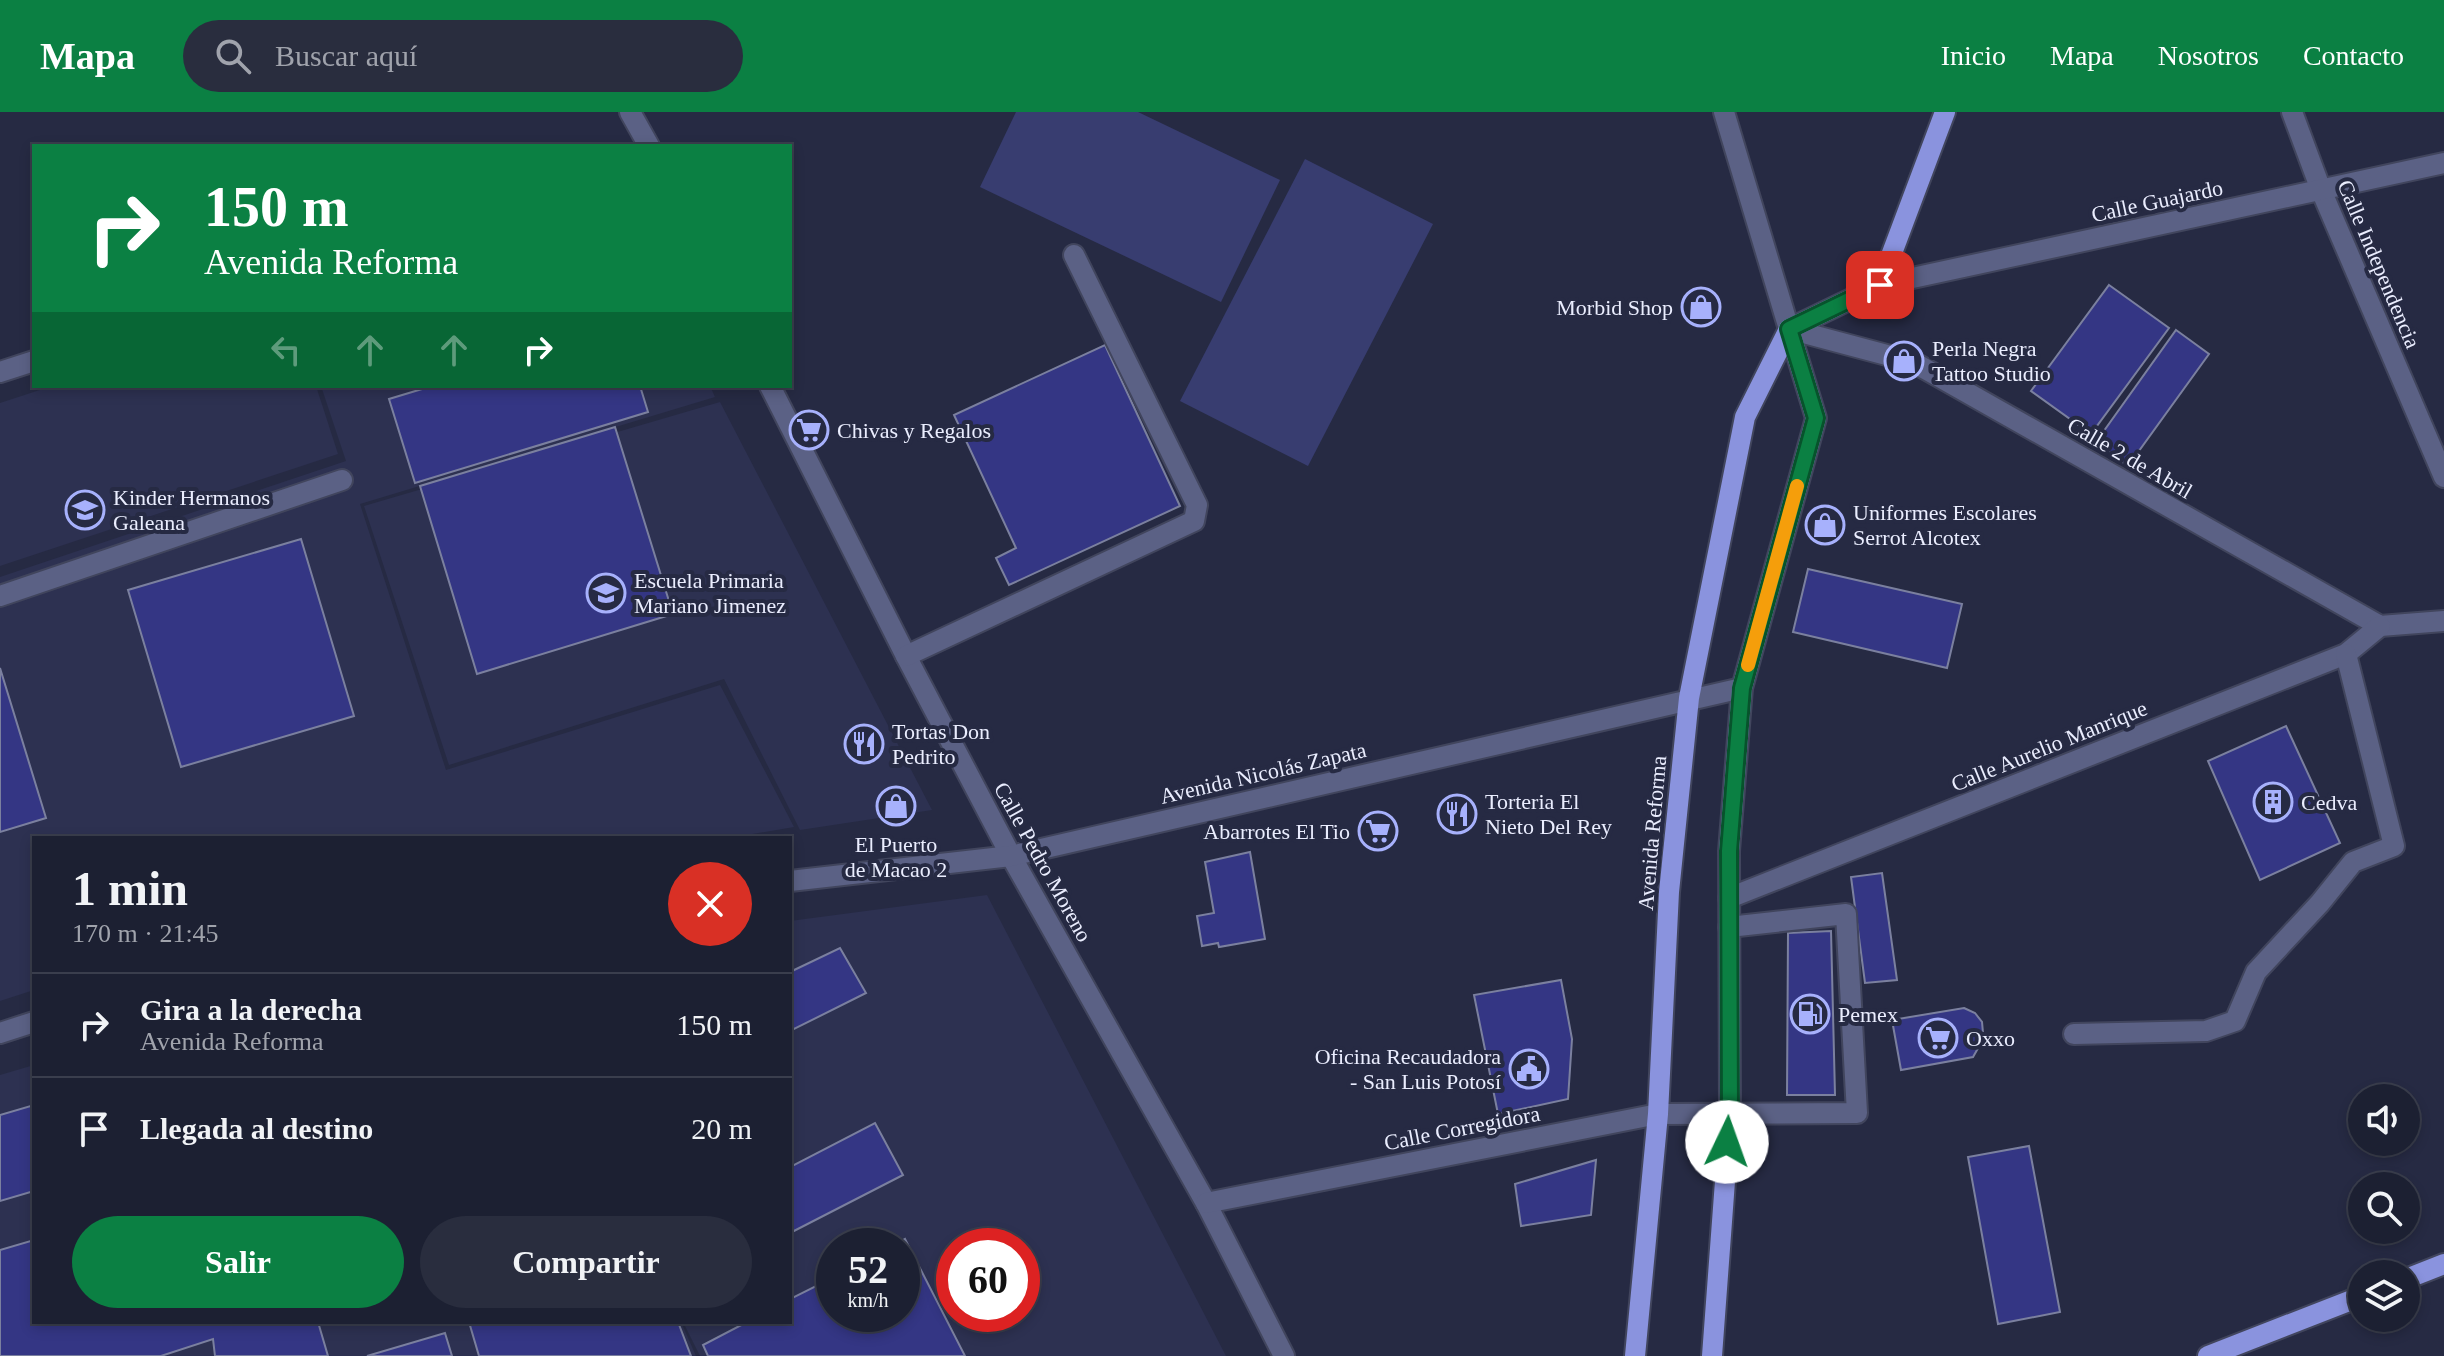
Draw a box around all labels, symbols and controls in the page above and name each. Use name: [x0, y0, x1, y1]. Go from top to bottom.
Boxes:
search box: [183, 20, 743, 92]
icon: search: [211, 34, 255, 78]
text: Mapa: [40, 35, 135, 77]
text: Buscar aquí: [275, 39, 417, 72]
text: Inicio: [1941, 40, 2006, 71]
text: Mapa: [2050, 40, 2114, 71]
text: Nosotros: [2158, 40, 2259, 71]
text: Contacto: [2303, 40, 2404, 71]
street label: Calle Guajardo: [2089, 175, 2225, 227]
icon: right: [72, 176, 176, 280]
text: 150 m: [204, 176, 349, 238]
street label: Calle Independencia: [2332, 176, 2426, 352]
text: Avenida Reforma: [204, 242, 458, 282]
pin: [1846, 251, 1914, 319]
icon: arrive: [1858, 263, 1902, 307]
shop icon: Morbid Shop: [1680, 286, 1722, 328]
place label: Morbid Shop: [1556, 295, 1673, 320]
icon: left: [264, 328, 308, 372]
icon: ahead: [348, 328, 392, 372]
icon: ahead: [432, 328, 476, 372]
icon: right: [516, 328, 560, 372]
place label: Perla Negra Tattoo Studio: [1932, 336, 2051, 386]
shop icon: Perla Negra Tattoo Studio: [1883, 340, 1925, 382]
supermarket icon: Chivas y Regalos: [788, 409, 830, 451]
street label: Calle 2 de Abril: [2063, 412, 2197, 504]
place label: Chivas y Regalos: [837, 418, 991, 443]
place label: Kinder Hermanos Galeana: [113, 485, 270, 535]
school or university icon: Kinder Hermanos Galeana: [64, 489, 106, 531]
place label: Uniformes Escolares Serrot Alcotex: [1853, 500, 2037, 550]
shop icon: Uniformes Escolares Serrot Alcotex: [1804, 504, 1846, 546]
place label: Escuela Primaria Mariano Jimenez: [634, 568, 786, 618]
school or university icon: Escuela Primaria Mariano Jimenez: [585, 572, 627, 614]
street label: Calle Aurelio Manrique: [1947, 695, 2151, 797]
place label: Tortas Don Pedrito: [892, 719, 990, 769]
restaurant icon: Tortas Don Pedrito: [843, 723, 885, 765]
street label: Avenida Nicolás Zapata: [1157, 737, 1369, 809]
street label: Avenida Reforma: [1633, 754, 1671, 911]
street label: Calle Pedro Moreno: [989, 778, 1097, 946]
building icon: Cedva: [2252, 781, 2294, 823]
shop icon: El Puerto de Macao 2: [875, 785, 917, 827]
place label: Torteria El Nieto Del Rey: [1485, 789, 1612, 839]
place label: Cedva: [2301, 790, 2357, 815]
restaurant icon: Torteria El Nieto Del Rey: [1436, 793, 1478, 835]
supermarket icon: Abarrotes El Tio: [1357, 810, 1399, 852]
place label: Abarrotes El Tio: [1203, 819, 1350, 844]
place label: El Puerto de Macao 2: [845, 832, 947, 882]
text: 1 min: [72, 862, 188, 915]
button: close: [668, 862, 752, 946]
text: 170 m · 21:45: [72, 919, 219, 948]
text: Gira a la derecha: [140, 993, 362, 1026]
fuel station icon: Pemex: [1789, 993, 1831, 1035]
place label: Pemex: [1838, 1002, 1898, 1027]
icon: right: [72, 1003, 116, 1047]
text: 150 m: [676, 1008, 752, 1041]
supermarket icon: Oxxo: [1917, 1017, 1959, 1059]
place label: Oxxo: [1966, 1026, 2015, 1051]
text: Avenida Reforma: [140, 1027, 324, 1056]
place label: Oficina Recaudadora - San Luis Potosí: [1315, 1044, 1501, 1094]
public building icon: Oficina Recaudadora - San Luis Potosí: [1508, 1048, 1550, 1090]
map controls: [2348, 1084, 2420, 1332]
button: sound: [2348, 1084, 2420, 1156]
position arrow: [1685, 1100, 1769, 1184]
street label: Calle Corregidora: [1382, 1101, 1542, 1155]
icon: arrive: [72, 1107, 116, 1151]
text: Llegada al destino: [140, 1112, 373, 1145]
text: 20 m: [691, 1112, 752, 1145]
button: search: [2348, 1172, 2420, 1244]
button: Salir: [72, 1216, 404, 1308]
button: Compartir: [420, 1216, 752, 1308]
speed limit sign: 60: [936, 1228, 1040, 1332]
text: 52: [848, 1247, 888, 1292]
button: layers: [2348, 1260, 2420, 1332]
text: km/h: [847, 1289, 889, 1311]

